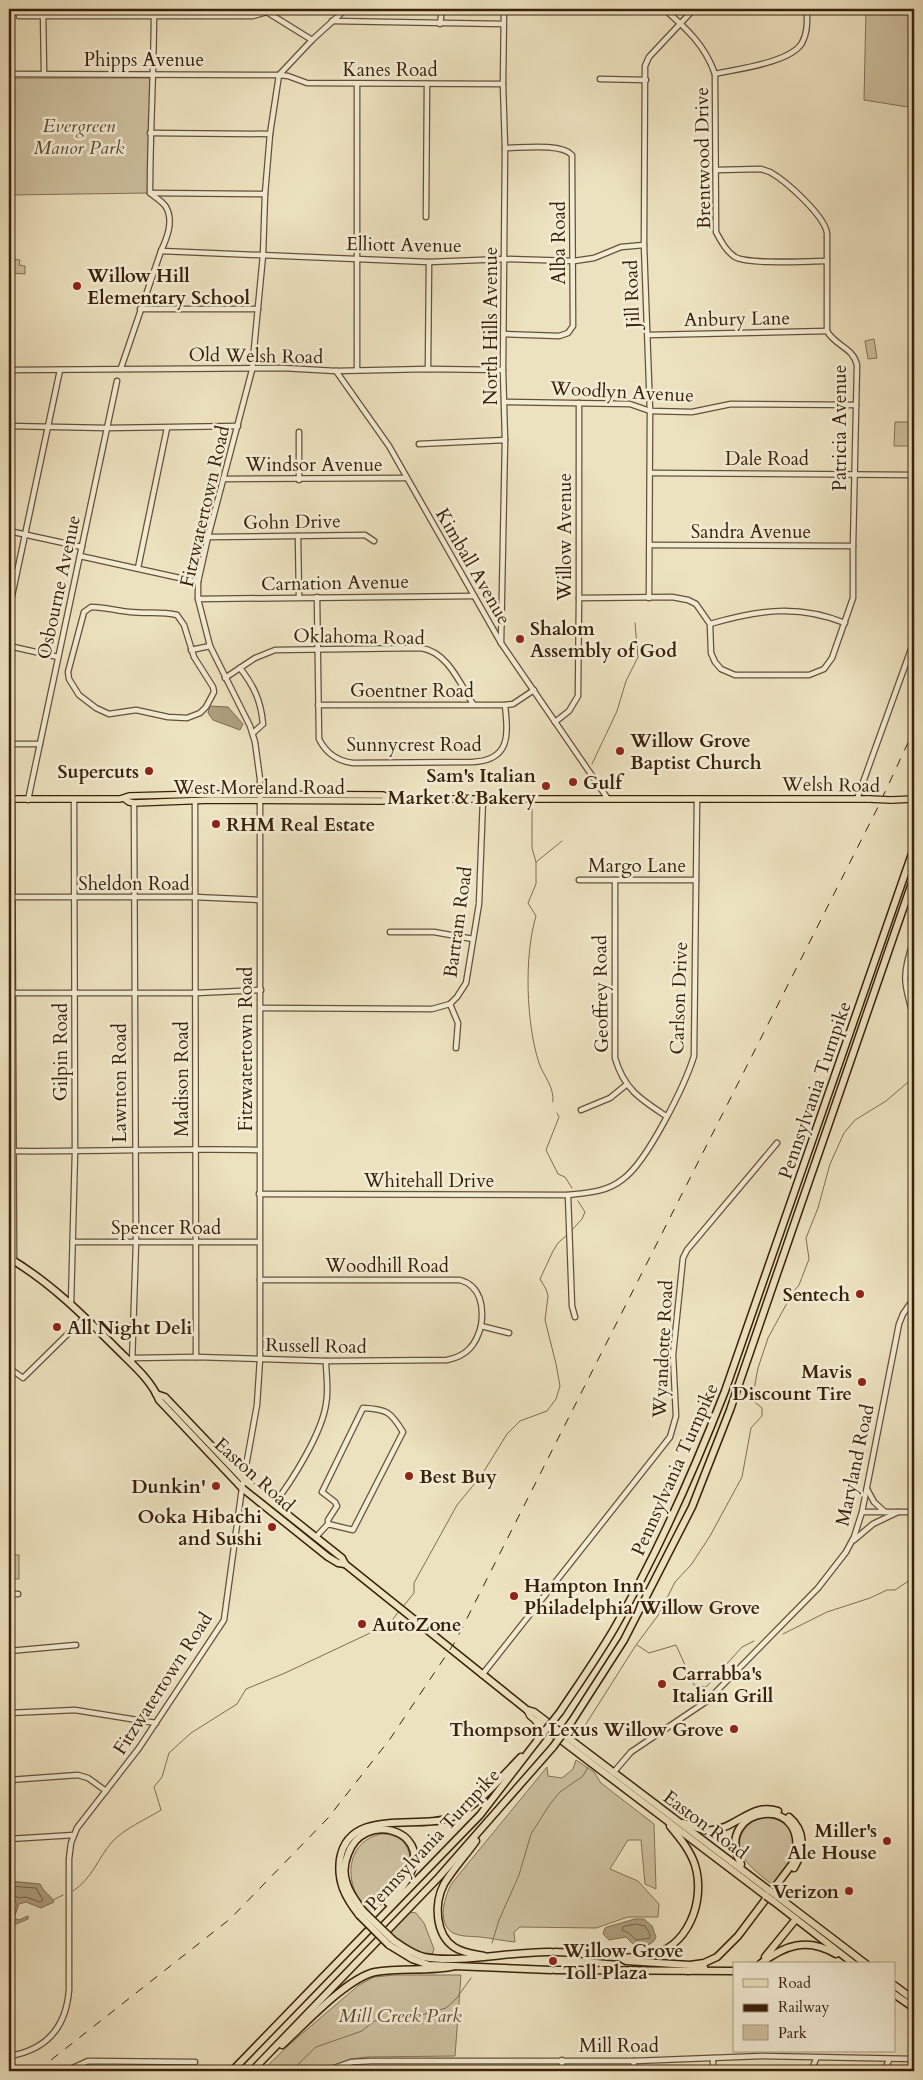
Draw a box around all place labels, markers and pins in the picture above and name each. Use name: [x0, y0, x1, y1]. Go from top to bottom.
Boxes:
place label: Willow Hill Elementary School: [86, 263, 250, 311]
marker: Willow Hill Elementary School: [71, 280, 83, 292]
place label: Shalom Assembly of God: [530, 616, 677, 664]
marker: Shalom Assembly of God: [514, 633, 526, 645]
place label: Willow Grove Baptist Church: [629, 728, 762, 776]
marker: Willow Grove Baptist Church: [614, 745, 626, 757]
place label: Supercuts: [58, 759, 139, 785]
place label: Sam's Italian Market & Bakery: [387, 763, 537, 811]
marker: Supercuts: [143, 765, 155, 777]
place label: Gulf: [583, 770, 625, 796]
marker: Gulf: [567, 776, 579, 788]
marker: Sam's Italian Market & Bakery: [540, 780, 552, 792]
place label: RHM Real Estate: [226, 812, 375, 838]
marker: RHM Real Estate: [210, 818, 222, 830]
place label: Sentech: [783, 1282, 850, 1308]
marker: Sentech: [854, 1288, 866, 1300]
place label: All Night Deli: [67, 1315, 192, 1341]
marker: All Night Deli: [51, 1321, 63, 1333]
place label: Mavis Discount Tire: [732, 1359, 852, 1407]
marker: Mavis Discount Tire: [856, 1376, 868, 1388]
place label: Best Buy: [419, 1464, 497, 1490]
marker: Best Buy: [403, 1470, 415, 1482]
place label: Dunkin': [131, 1474, 206, 1500]
marker: Dunkin': [210, 1480, 222, 1492]
place label: Ooka Hibachi and Sushi: [137, 1504, 262, 1552]
marker: Ooka Hibachi and Sushi: [266, 1521, 278, 1533]
place label: Hampton Inn Philadelphia/Willow Grove: [524, 1573, 760, 1621]
marker: Hampton Inn Philadelphia/Willow Grove: [508, 1590, 520, 1602]
place label: AutoZone: [372, 1612, 461, 1638]
marker: AutoZone: [356, 1618, 368, 1630]
place label: Carrabba's Italian Grill: [672, 1661, 774, 1709]
marker: Carrabba's Italian Grill: [656, 1678, 668, 1690]
place label: Thompson Lexus Willow Grove: [449, 1717, 724, 1743]
marker: Thompson Lexus Willow Grove: [728, 1723, 740, 1735]
place label: Miller's Ale House: [787, 1818, 877, 1866]
marker: Miller's Ale House: [881, 1835, 893, 1847]
place label: Verizon: [773, 1879, 840, 1905]
marker: Verizon: [843, 1885, 855, 1897]
place label: Willow Grove Toll Plaza: [562, 1938, 684, 1986]
marker: Willow Grove Toll Plaza: [547, 1955, 559, 1967]

